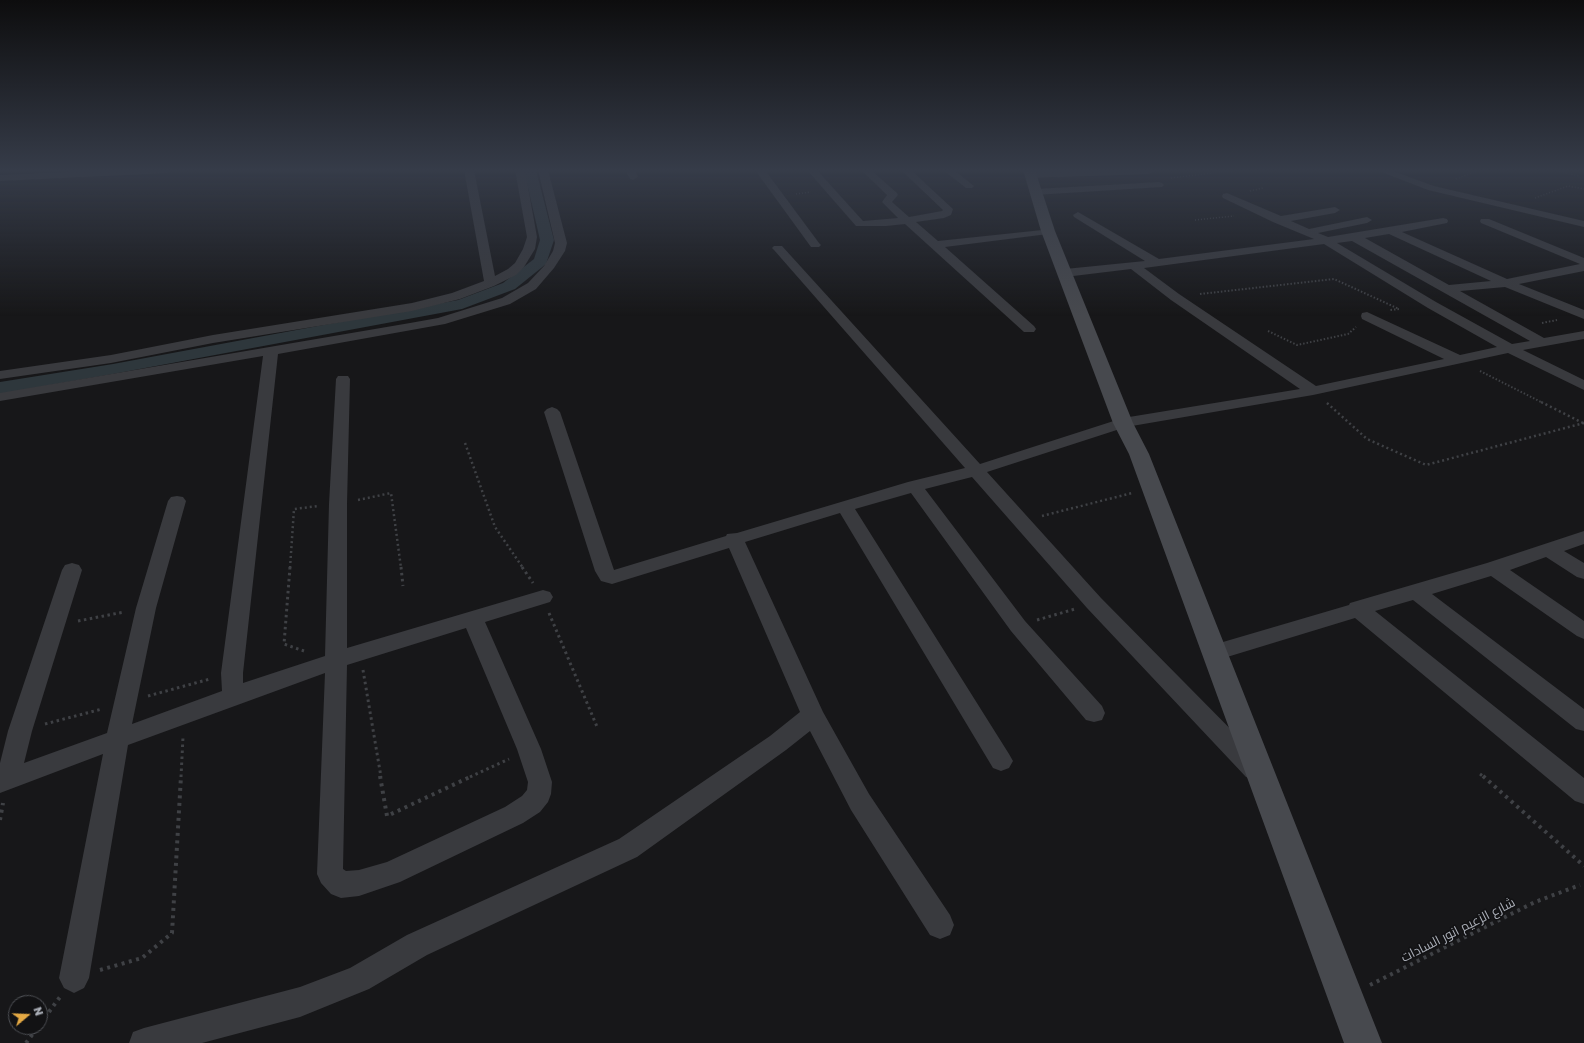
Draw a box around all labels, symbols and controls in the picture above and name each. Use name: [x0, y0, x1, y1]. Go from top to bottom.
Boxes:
street label: شارع الزعيم انور السادات: [1398, 894, 1518, 966]
north arrow: [8, 995, 48, 1035]
text: N: [31, 1005, 46, 1017]

